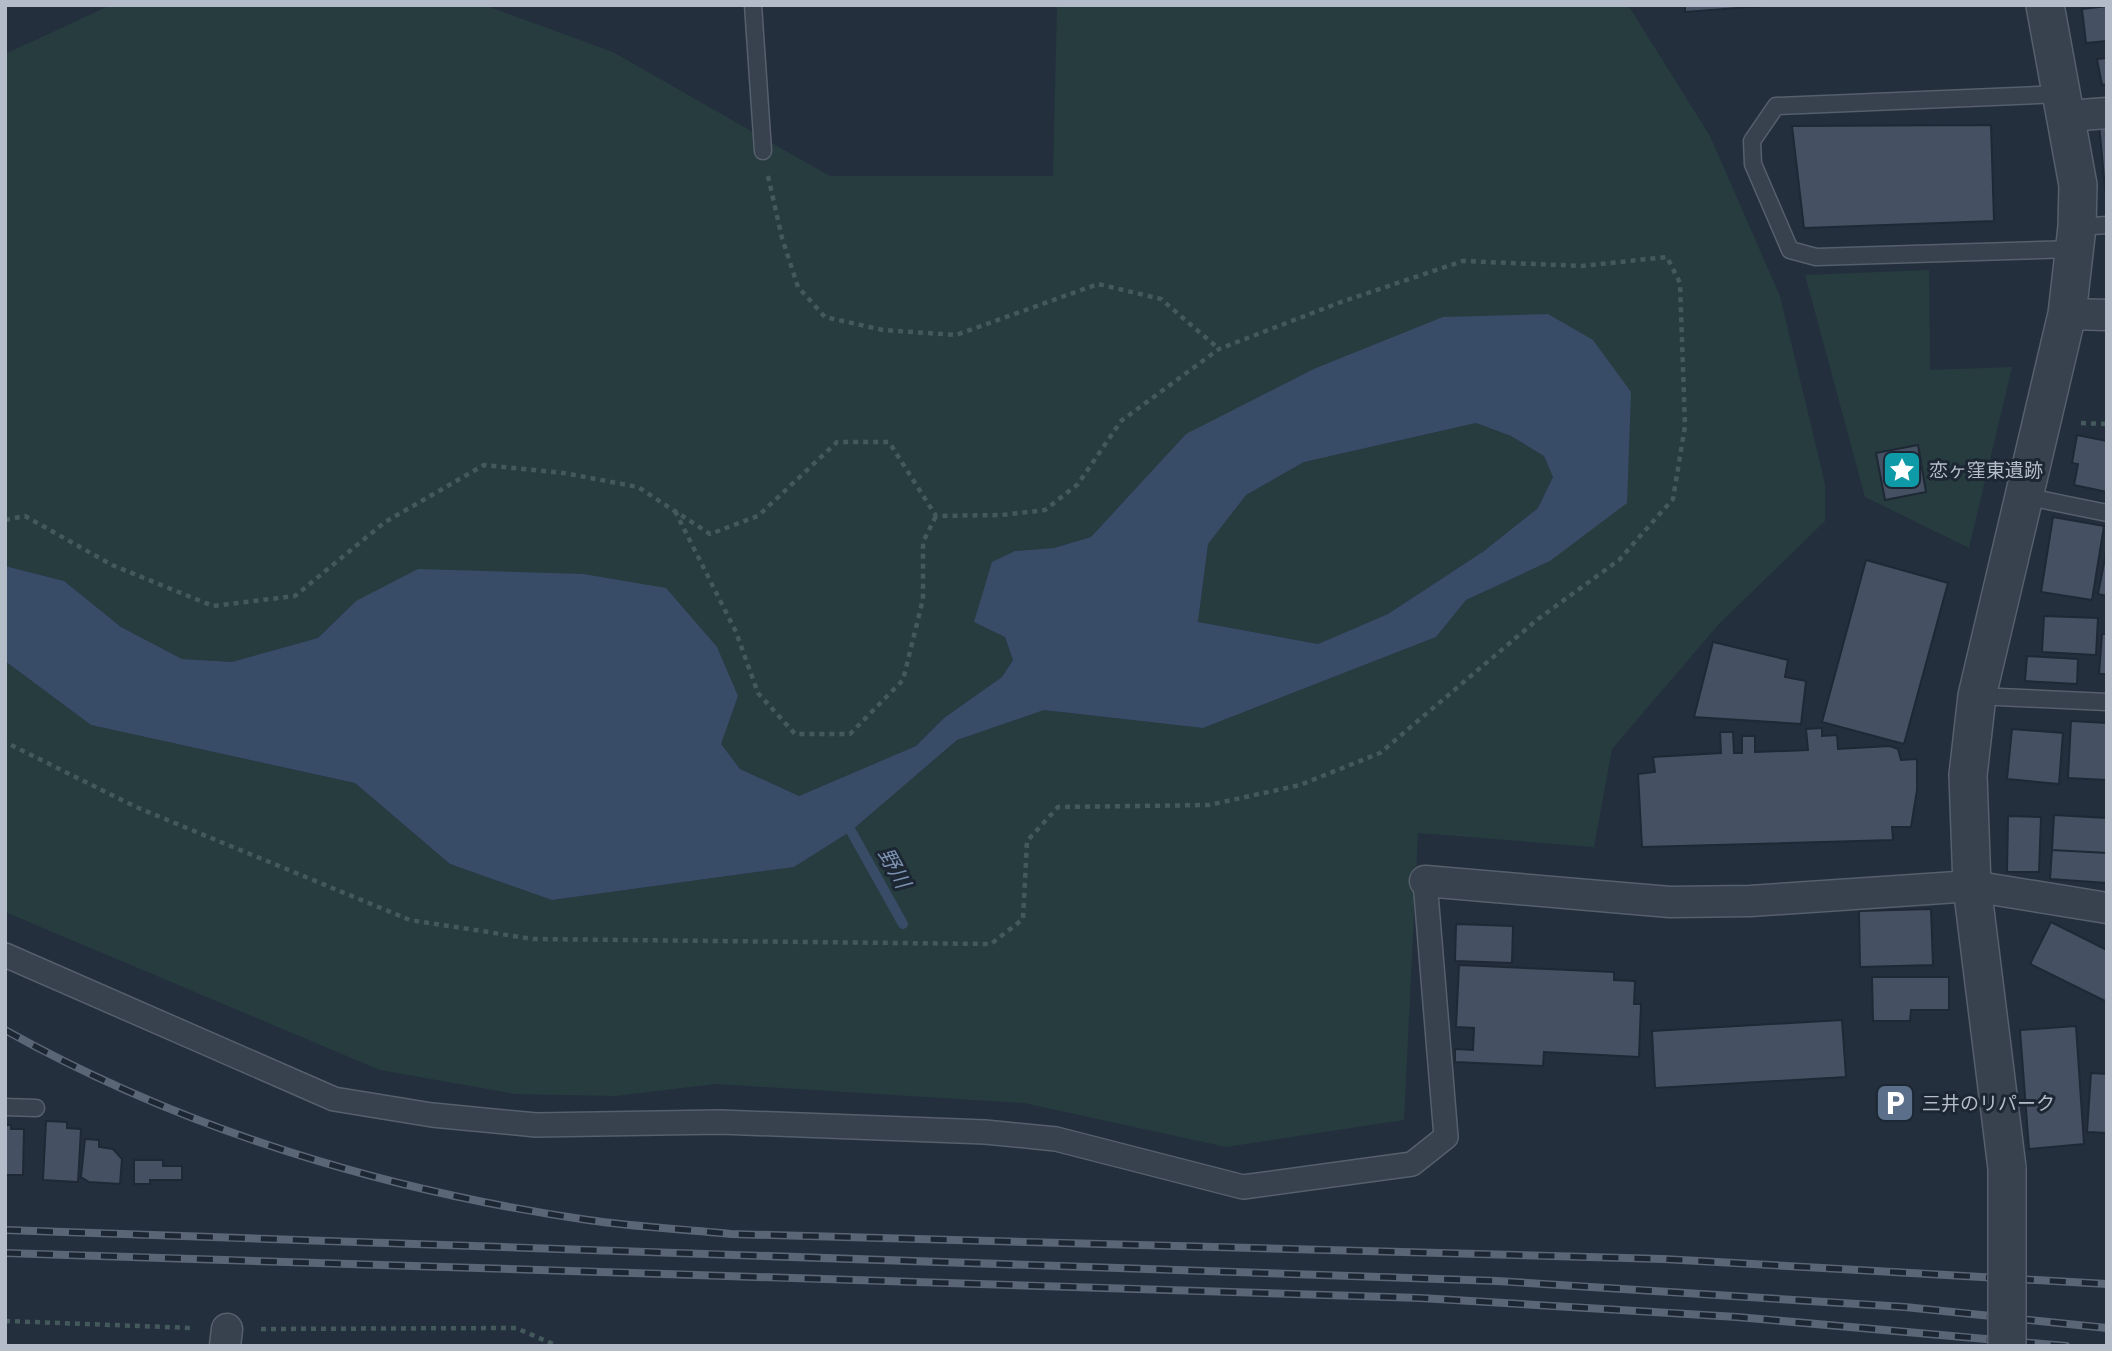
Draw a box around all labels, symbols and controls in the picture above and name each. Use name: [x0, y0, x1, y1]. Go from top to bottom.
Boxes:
place icon: 恋ヶ窪東遺跡: [1881, 449, 1923, 491]
place label: 恋ヶ窪東遺跡: [1929, 459, 2043, 482]
water label: 野川: [873, 844, 916, 894]
parking icon: 三井のリパーク: [1874, 1082, 1916, 1124]
place label: 三井のリパーク: [1922, 1092, 2055, 1115]

